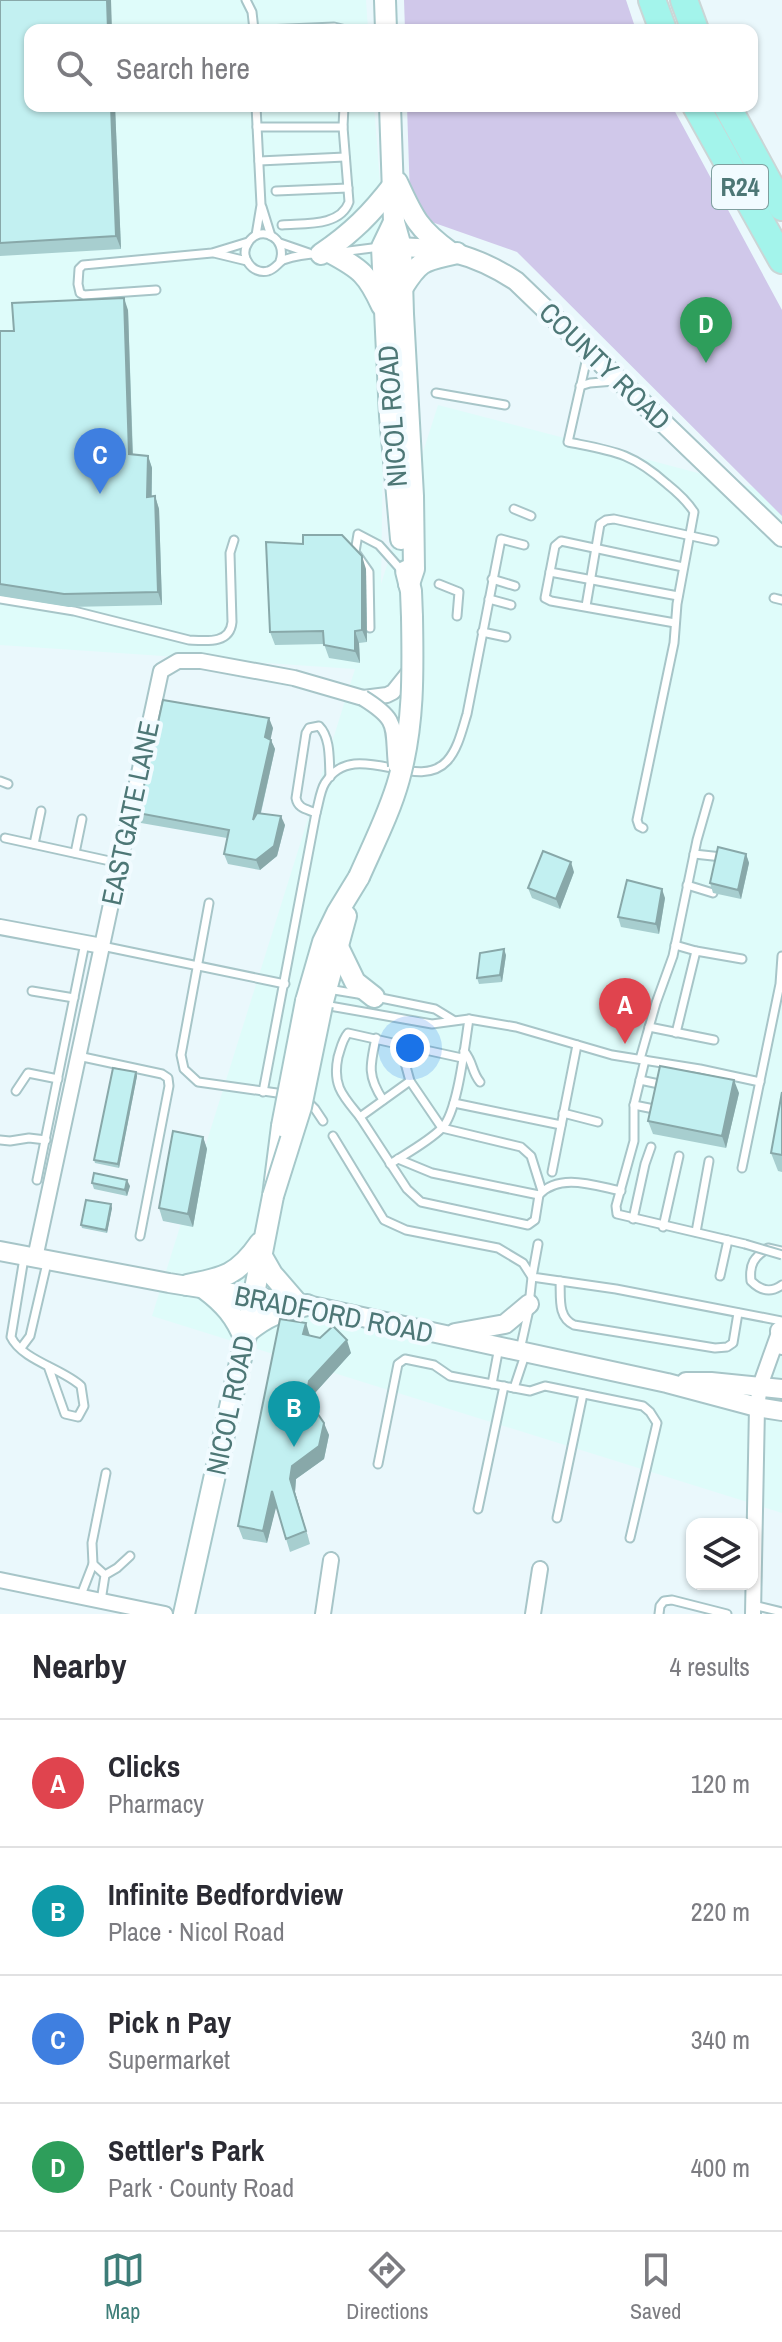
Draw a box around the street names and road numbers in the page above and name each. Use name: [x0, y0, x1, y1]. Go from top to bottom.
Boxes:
road number: R24: [712, 165, 768, 209]
street label: COUNTY ROAD: [531, 294, 679, 438]
street label: NICOL ROAD: [368, 344, 416, 488]
street label: EASTGATE LANE: [92, 718, 168, 908]
street label: BRADFORD ROAD: [231, 1276, 437, 1352]
street label: NICOL ROAD: [197, 1332, 263, 1478]

